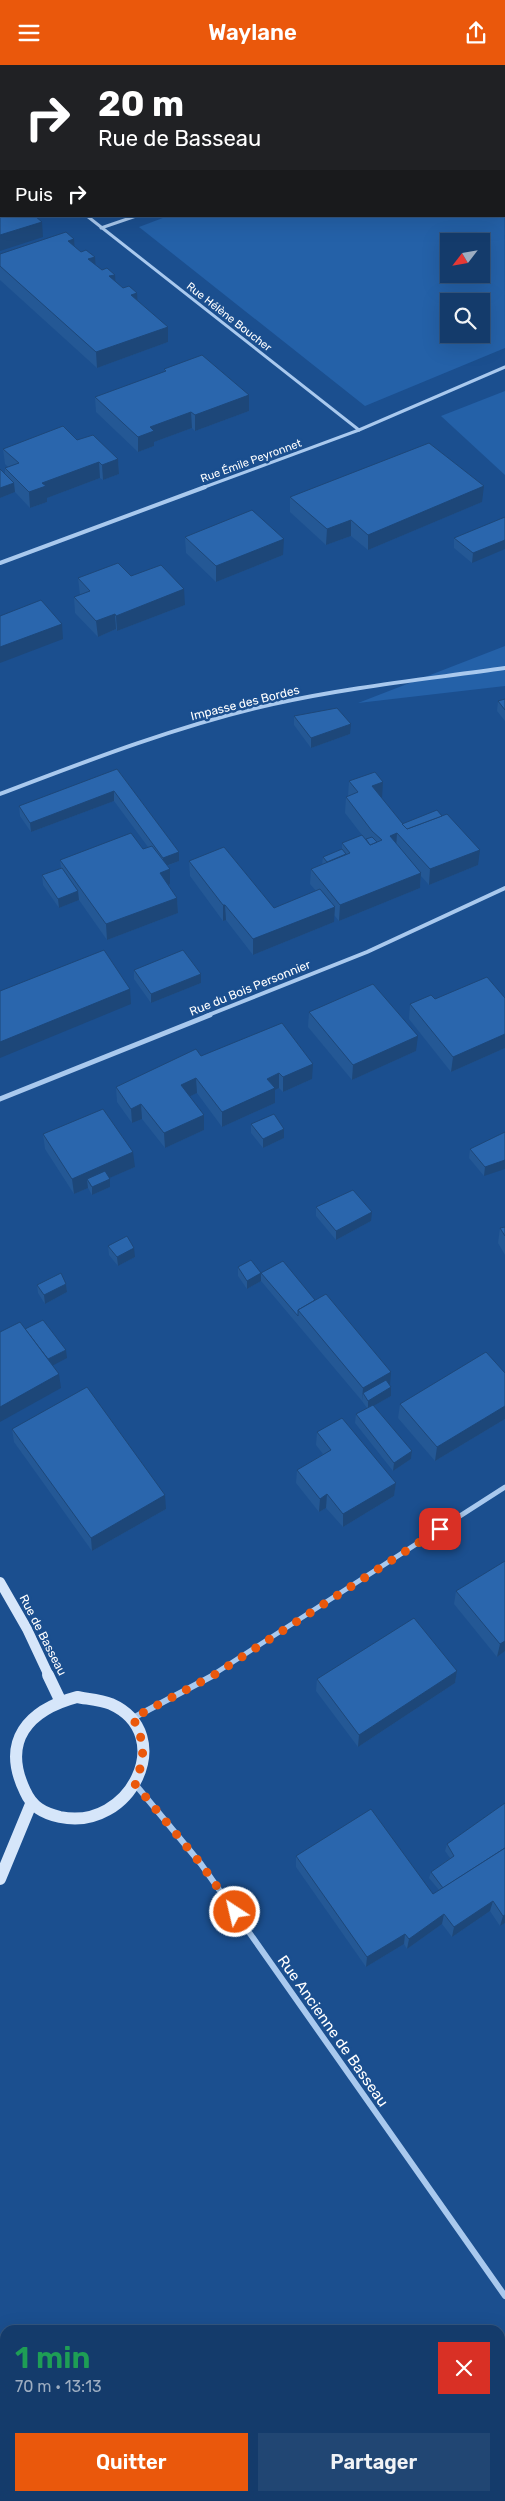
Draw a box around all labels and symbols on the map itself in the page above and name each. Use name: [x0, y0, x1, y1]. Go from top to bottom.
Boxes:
north arrow: [440, 233, 490, 283]
street label: Rue Hélène Boucher: [184, 280, 275, 355]
street label: Rue Émile Peyronnet: [199, 436, 304, 485]
street label: Impasse des Bordes: [189, 683, 301, 723]
street label: Rue du Bois Personnier: [187, 957, 313, 1019]
pin: [419, 1508, 461, 1550]
street label: Rue de Basseau: [17, 1592, 69, 1678]
position arrow: [208, 1885, 260, 1937]
street label: Rue Ancienne de Basseau: [274, 1952, 392, 2110]

